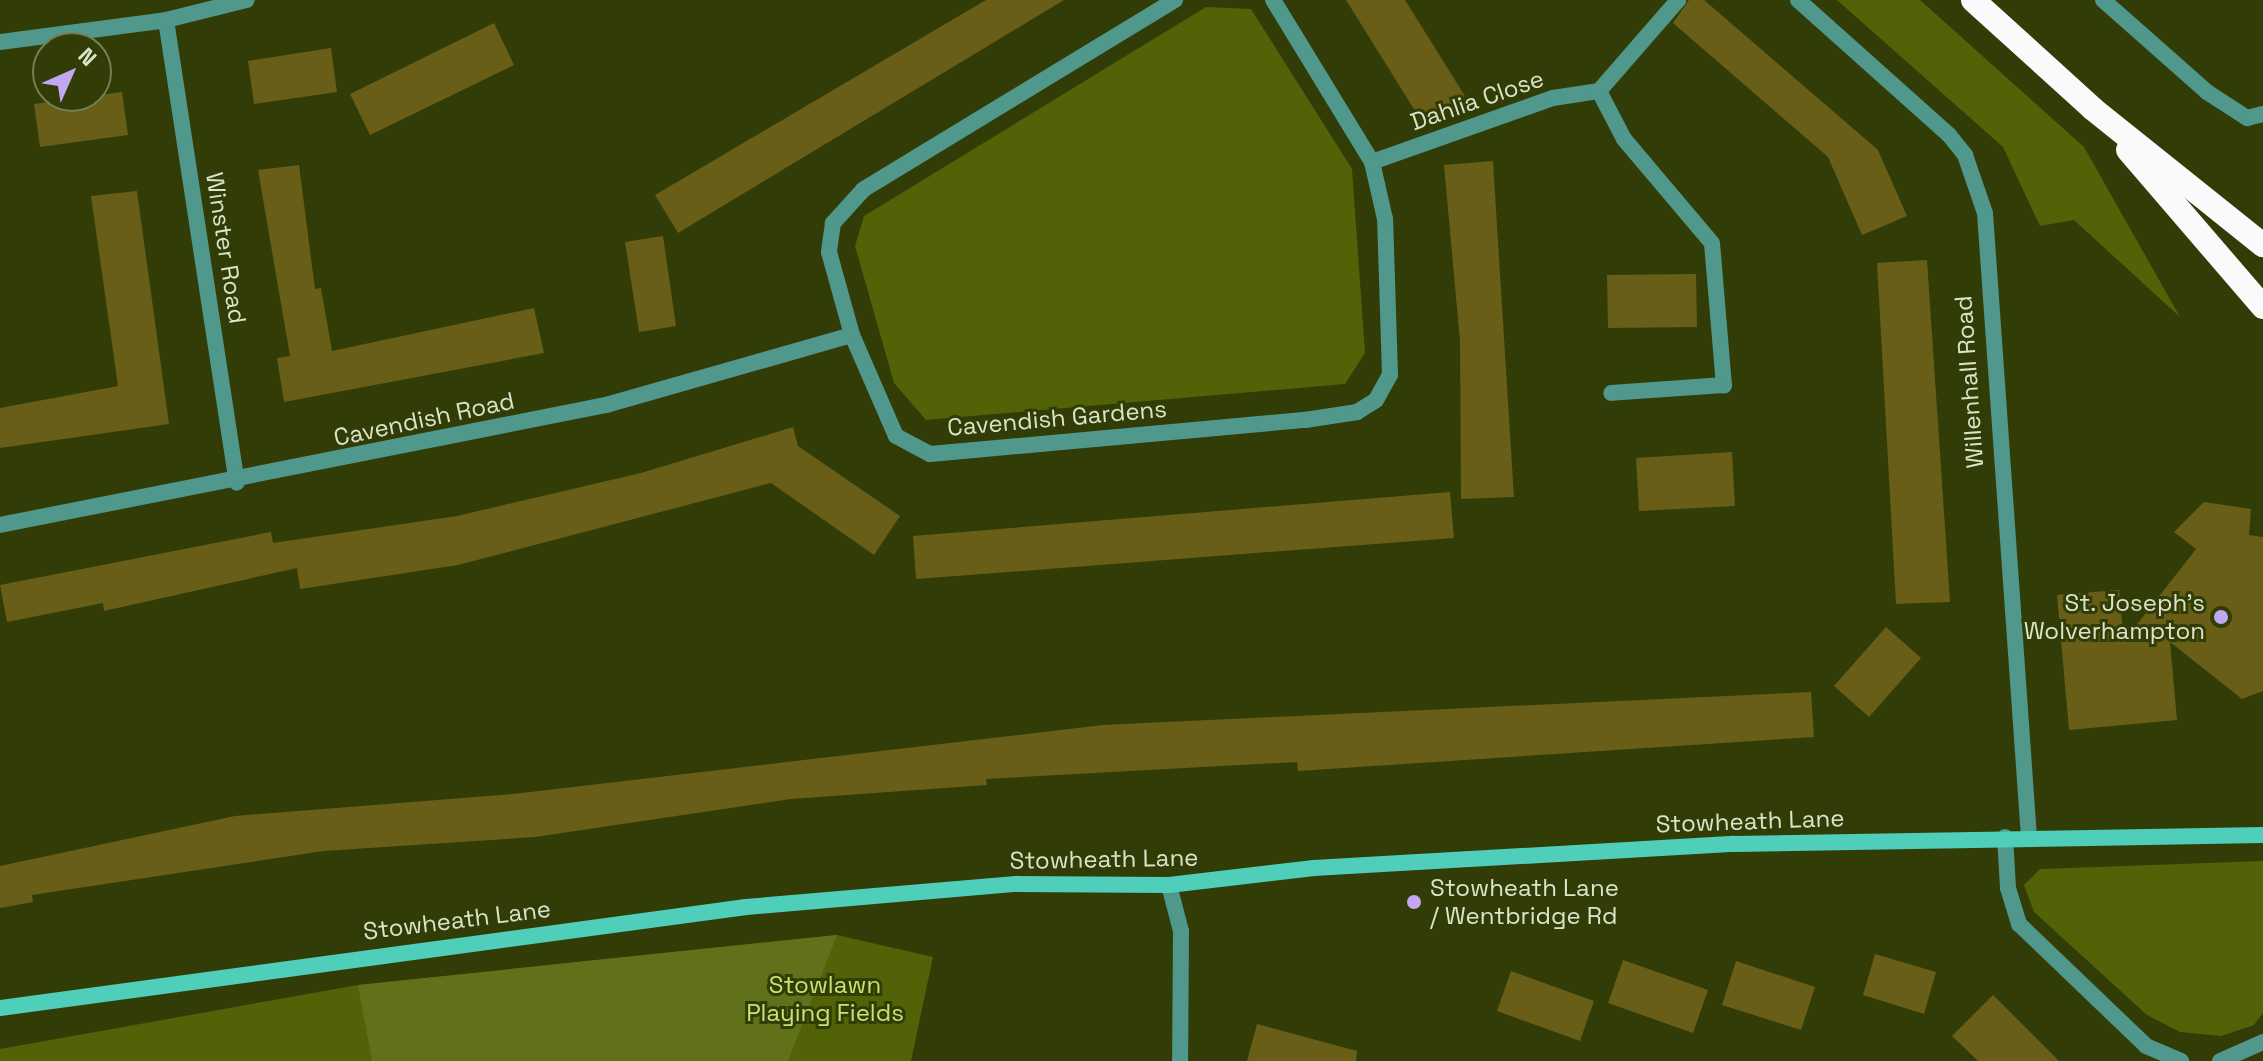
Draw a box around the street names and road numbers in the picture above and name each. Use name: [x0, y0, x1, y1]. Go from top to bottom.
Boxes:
street label: Dahlia Close: [1407, 64, 1547, 136]
street label: Winster Road: [200, 170, 252, 326]
street label: Willenhall Road: [1949, 295, 1989, 469]
street label: Cavendish Road: [331, 386, 517, 452]
street label: Cavendish Gardens: [946, 394, 1168, 442]
street label: Stowheath Lane: [1655, 803, 1845, 839]
street label: Stowheath Lane: [1009, 843, 1199, 875]
street label: Stowheath Lane: [362, 894, 552, 946]

